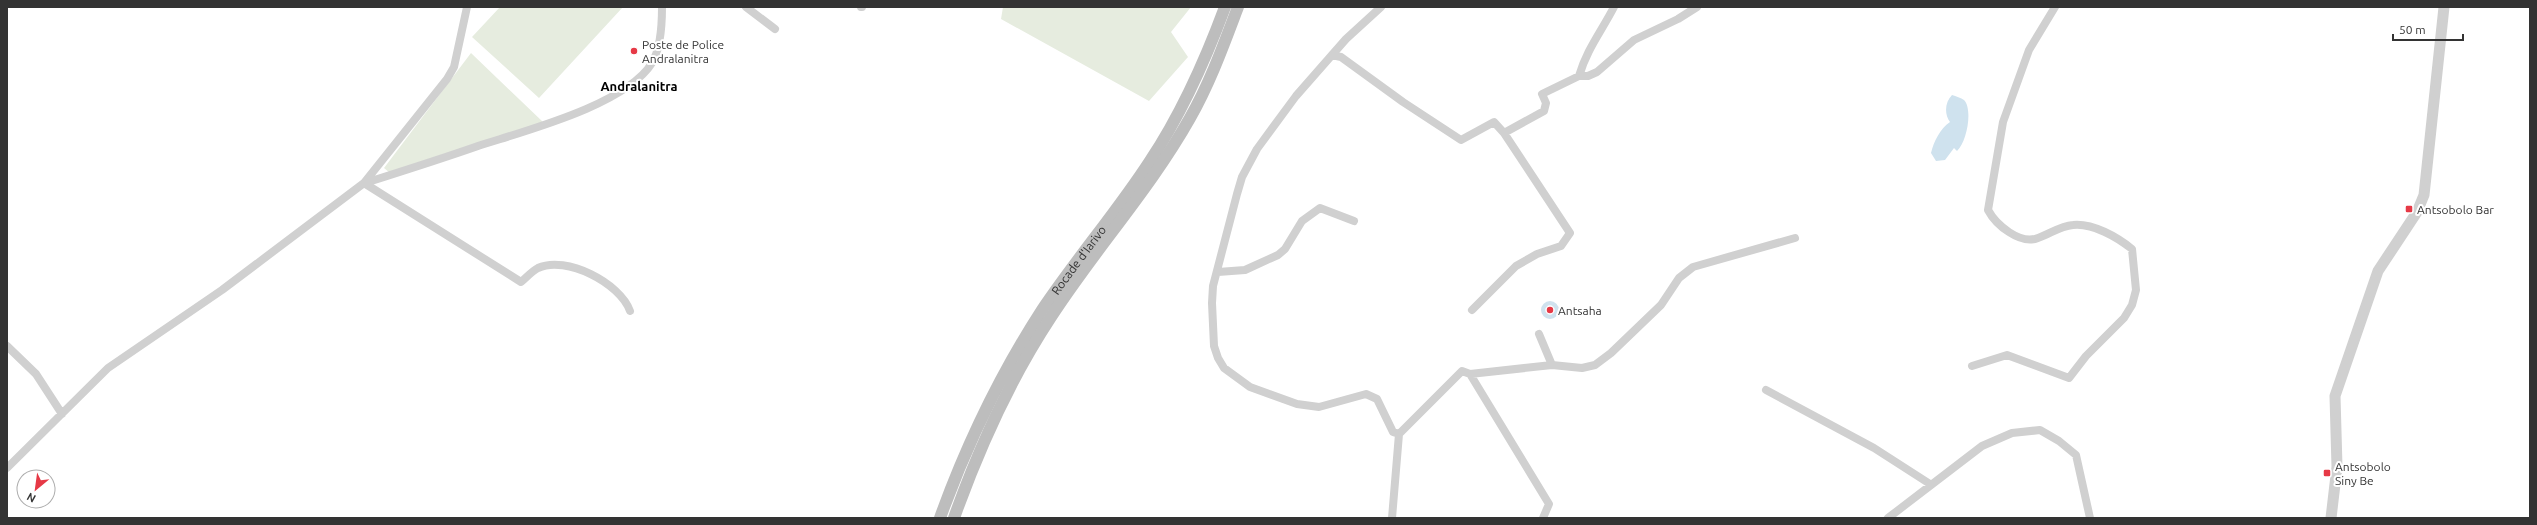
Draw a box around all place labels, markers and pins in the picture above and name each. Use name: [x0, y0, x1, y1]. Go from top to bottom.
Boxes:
place label: Poste de Police Andralanitra: [642, 38, 724, 65]
marker: Poste de Police Andralanitra: [629, 46, 639, 56]
place label: Antsobolo Bar: [2417, 203, 2494, 216]
marker: Antsobolo Bar: [2404, 204, 2414, 214]
place label: Antsaha: [1558, 304, 1602, 317]
marker: Antsaha: [1545, 305, 1555, 315]
place label: Antsobolo Siny Be: [2335, 460, 2391, 487]
marker: Antsobolo Siny Be: [2322, 468, 2332, 478]

